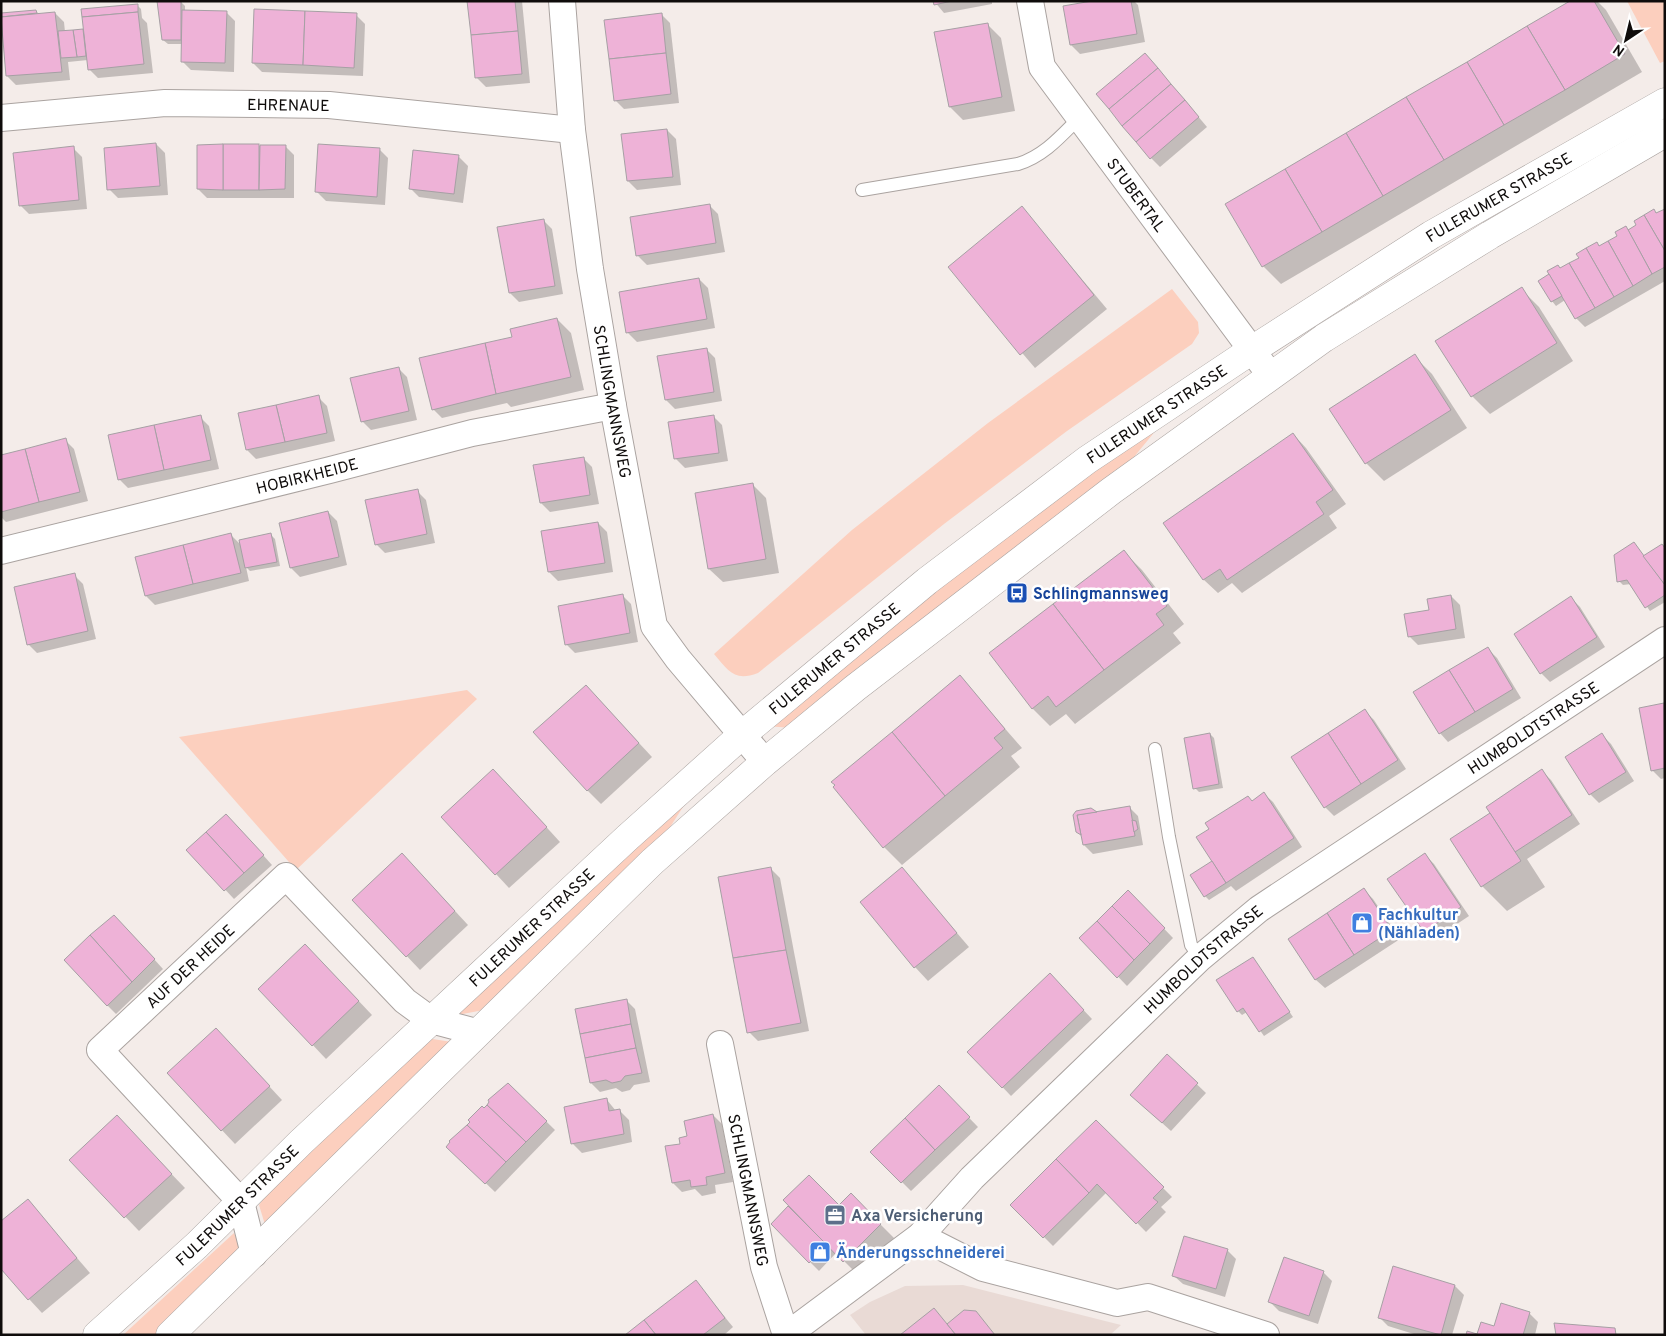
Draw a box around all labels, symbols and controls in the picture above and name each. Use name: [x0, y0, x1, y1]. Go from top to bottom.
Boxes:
north arrow: [1601, 15, 1651, 65]
text: N: [1610, 40, 1628, 59]
street label: EHRENAUE: [247, 96, 330, 117]
street label: FULERUMER STRASSE: [1423, 149, 1576, 248]
street label: STUBERTAL: [1101, 155, 1169, 237]
street label: SCHLINGMANNSWEG: [588, 324, 634, 480]
street label: FULERUMER STRASSE: [1084, 361, 1232, 469]
street label: HOBIRKHEIDE: [254, 455, 360, 500]
bus stop icon: Schlingmannsweg: [1005, 581, 1029, 605]
place label: Schlingmannsweg: [1033, 585, 1169, 605]
street label: FULERUMER STRASSE: [766, 599, 905, 720]
street label: HUMBOLDTSTRASSE: [1465, 678, 1604, 780]
street label: FULERUMER STRASSE: [466, 865, 600, 992]
street label: HUMBOLDTSTRASSE: [1140, 902, 1268, 1019]
place label: Fachkultur (Nähladen): [1378, 906, 1460, 944]
shop icon: Fachkultur (Nähladen): [1350, 911, 1374, 935]
street label: AUF DER HEIDE: [143, 921, 240, 1014]
street label: SCHLINGMANNSWEG: [722, 1113, 772, 1269]
street label: FULERUMER STRASSE: [172, 1142, 304, 1271]
office icon: Axa Versicherung: [823, 1203, 847, 1227]
place label: Axa Versicherung: [851, 1207, 983, 1227]
shop icon: Änderungsschneiderei: [808, 1240, 832, 1264]
place label: Änderungsschneiderei: [836, 1242, 1005, 1264]

